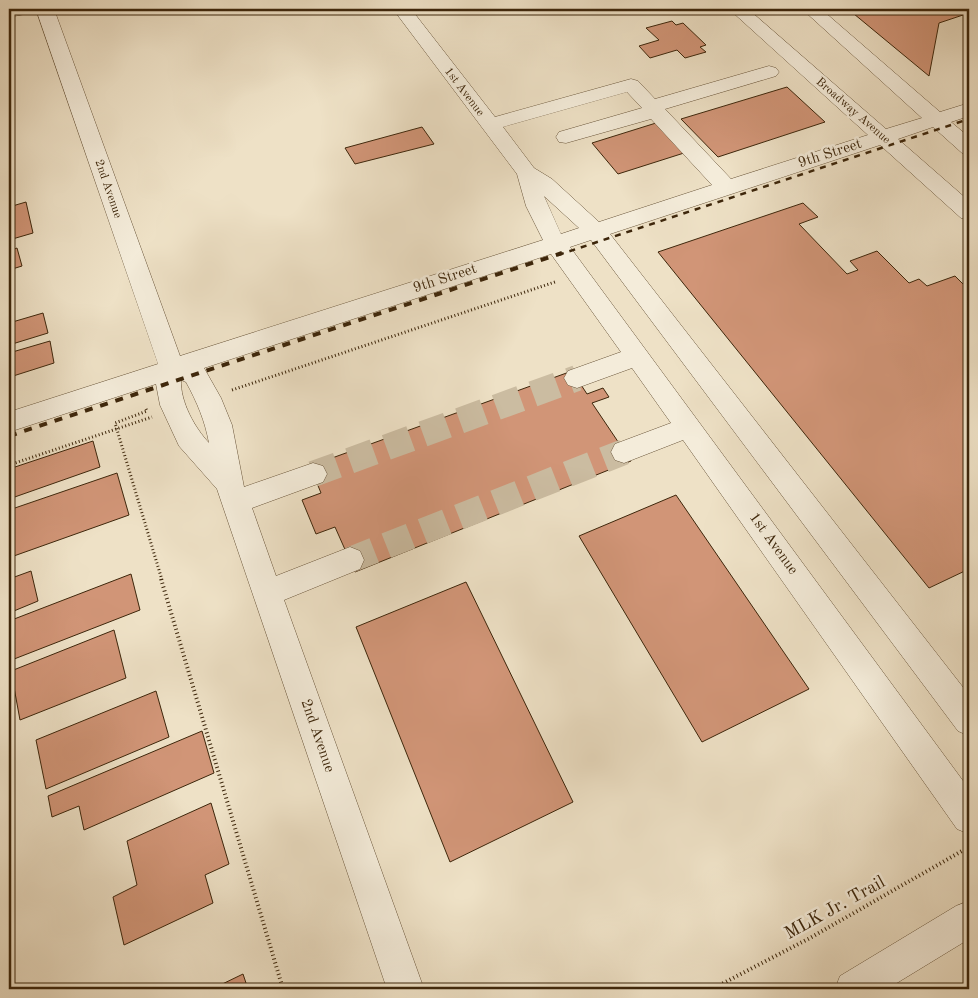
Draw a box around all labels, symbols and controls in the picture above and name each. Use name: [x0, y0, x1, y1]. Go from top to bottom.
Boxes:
street label: 1st Avenue: [442, 65, 486, 119]
street label: Broadway Avenue: [814, 76, 893, 147]
street label: 9th Street: [796, 137, 864, 171]
street label: 2nd Avenue: [92, 158, 124, 220]
street label: 9th Street: [411, 262, 479, 296]
street label: 1st Avenue: [746, 510, 800, 578]
street label: 2nd Avenue: [297, 697, 337, 775]
street label: MLK Jr. Trail: [782, 873, 888, 943]

